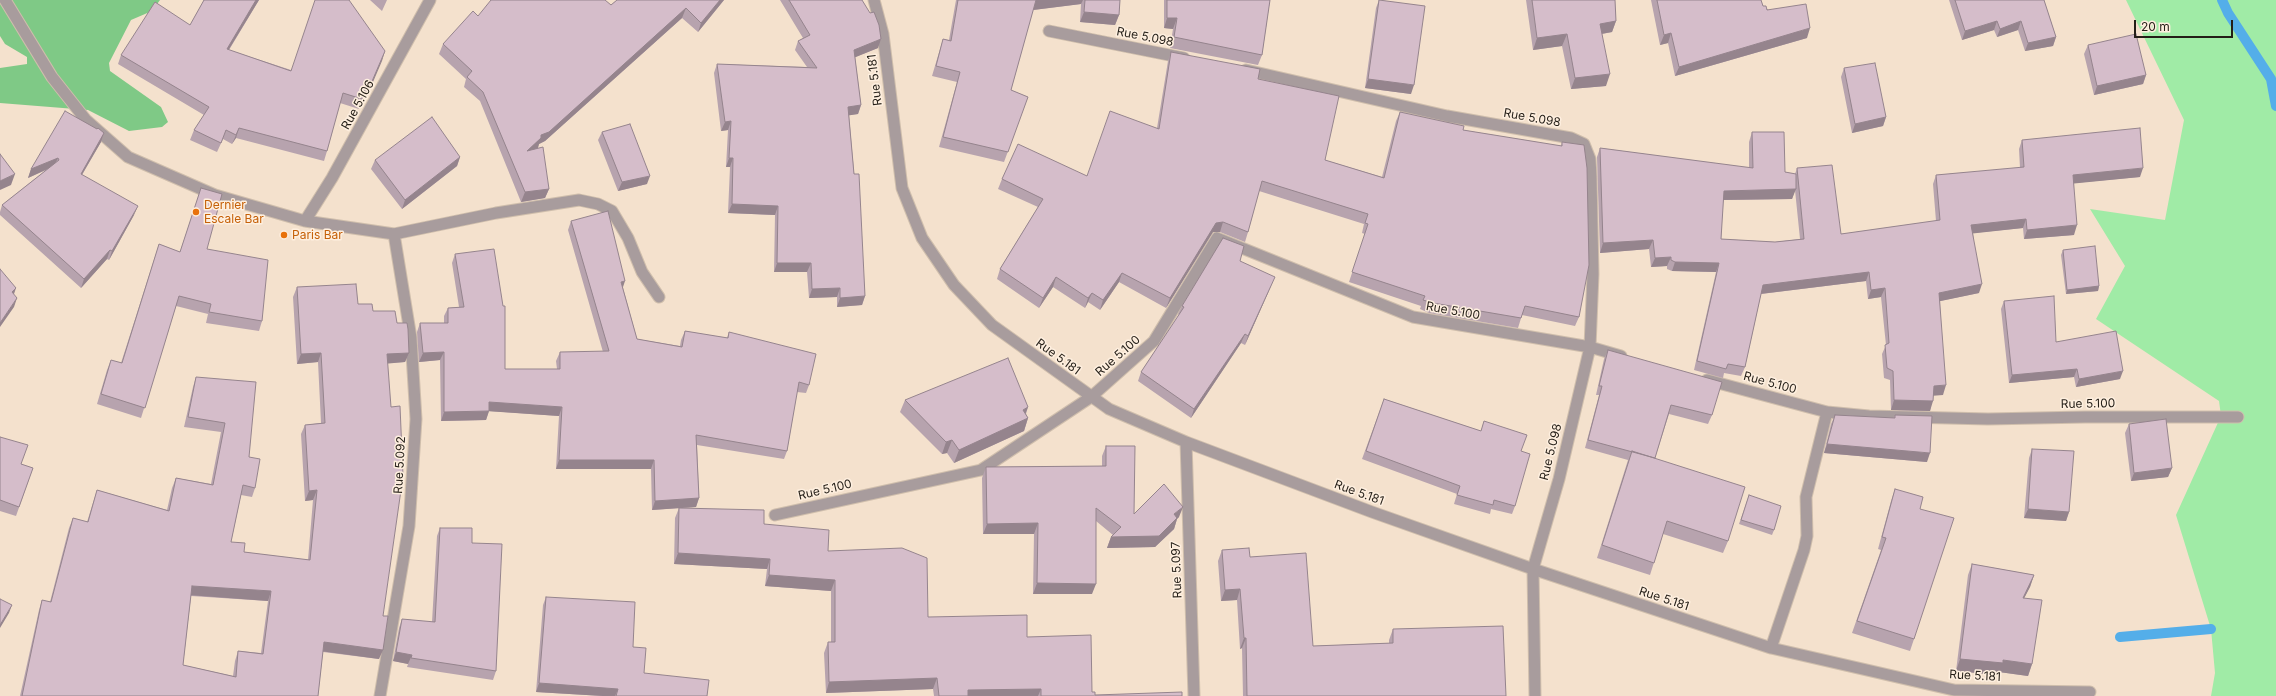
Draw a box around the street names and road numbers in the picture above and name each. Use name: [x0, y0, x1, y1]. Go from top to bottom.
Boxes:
street label: Rue 5.098: [1115, 24, 1175, 50]
street label: Rue 5.181: [865, 53, 885, 107]
street label: Rue 5.106: [338, 78, 378, 132]
street label: Rue 5.098: [1502, 106, 1562, 130]
street label: Rue 5.100: [1425, 299, 1481, 323]
street label: Rue 5.100: [1093, 333, 1143, 379]
street label: Rue 5.181: [1033, 336, 1083, 378]
street label: Rue 5.100: [1742, 369, 1798, 397]
street label: Rue 5.100: [2061, 396, 2115, 412]
street label: Rue 5.098: [1537, 422, 1565, 482]
street label: Rue 5.092: [391, 436, 409, 494]
street label: Rue 5.100: [797, 477, 853, 503]
street label: Rue 5.181: [1332, 477, 1386, 509]
street label: Rue 5.097: [1169, 541, 1185, 599]
street label: Rue 5.181: [1637, 584, 1691, 614]
street label: Rue 5.181: [1949, 667, 2001, 685]

